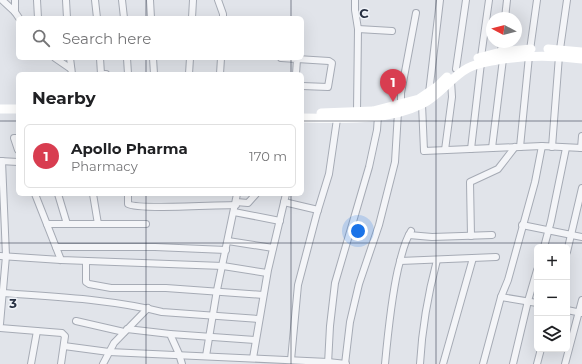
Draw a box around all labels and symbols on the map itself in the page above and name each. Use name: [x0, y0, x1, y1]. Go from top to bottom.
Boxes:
text: C: [359, 5, 369, 21]
north arrow: [486, 12, 522, 48]
pin: 1: [380, 69, 406, 102]
your location: [348, 221, 368, 241]
text: 3: [8, 295, 17, 311]

